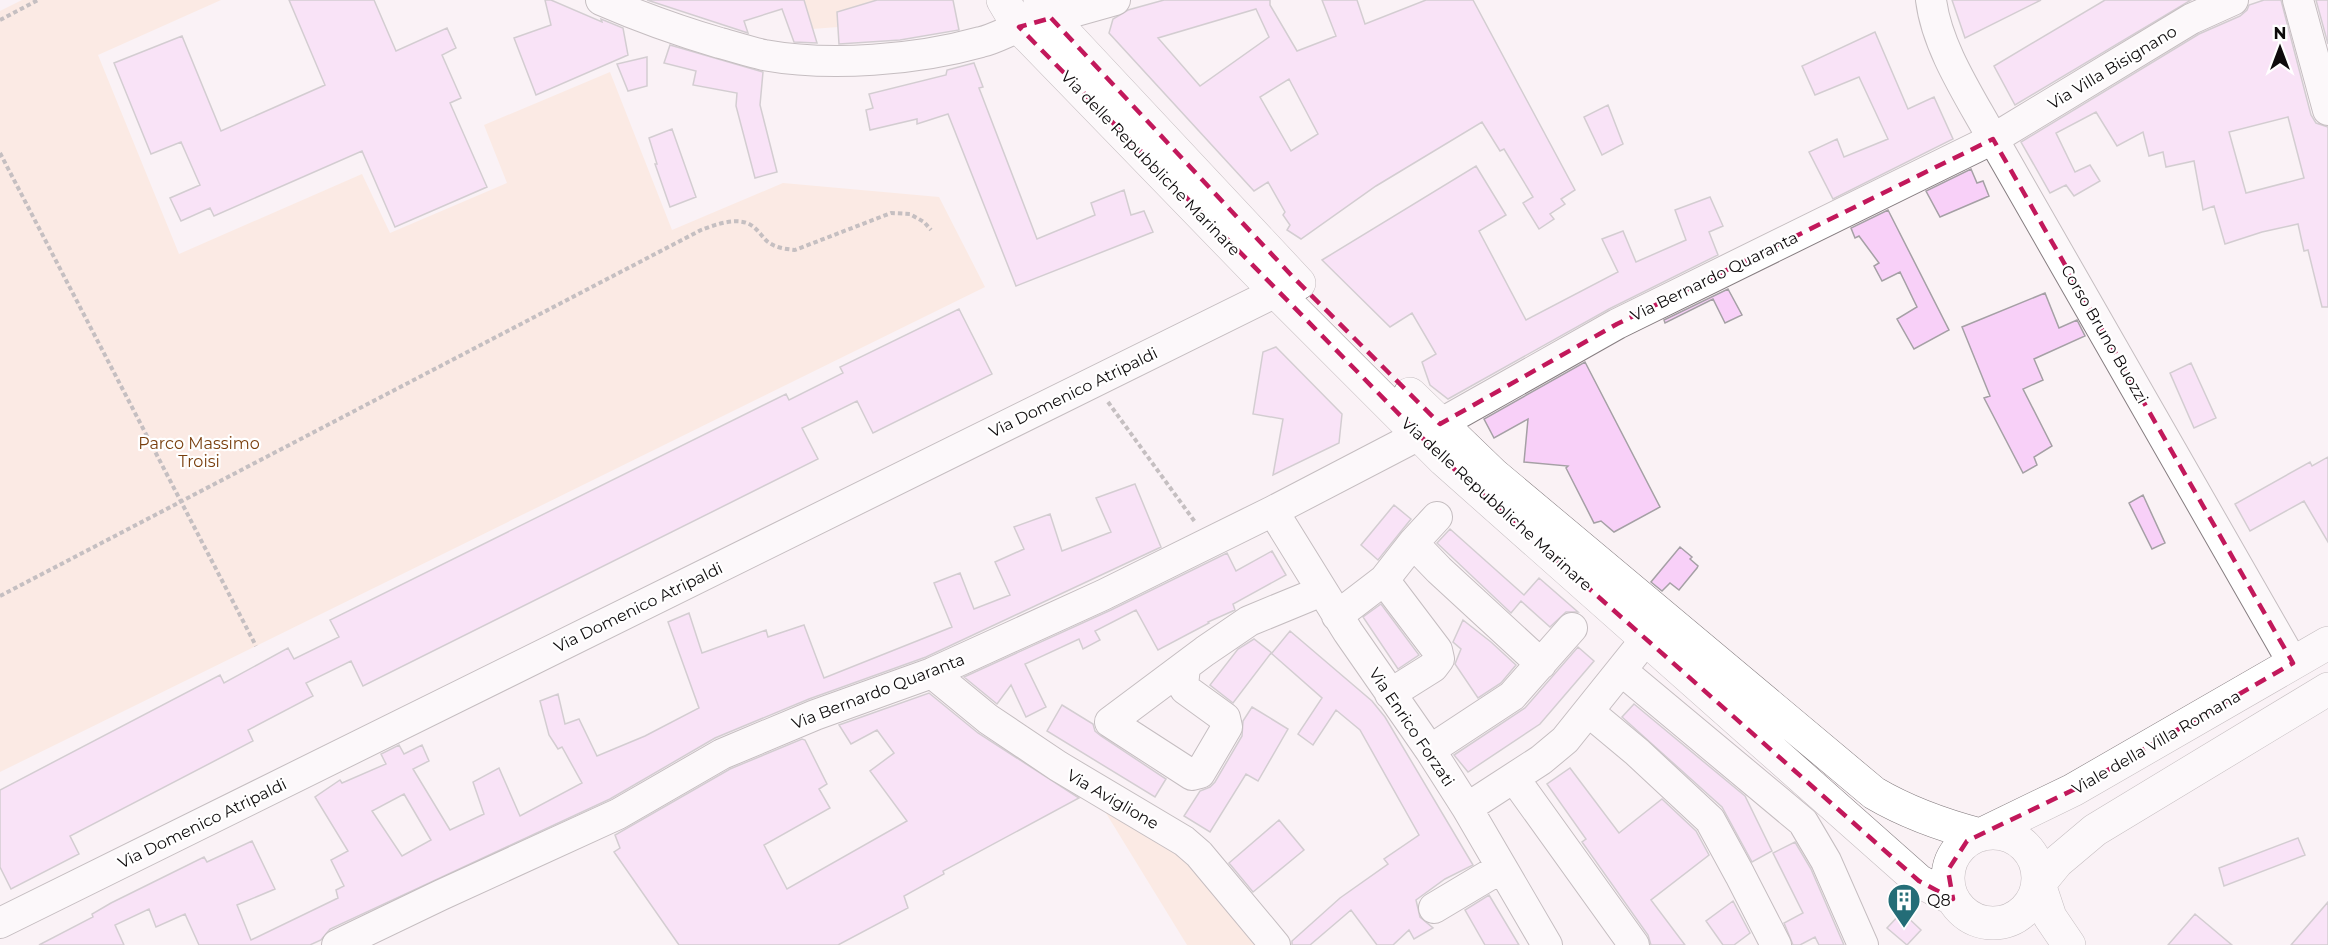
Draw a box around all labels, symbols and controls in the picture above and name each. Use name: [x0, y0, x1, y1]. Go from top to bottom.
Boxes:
north arrow: [2250, 18, 2310, 78]
street label: Via Villa Bisignano: [2044, 21, 2180, 113]
text: N: [2274, 24, 2286, 43]
street label: Via delle Repubbliche Marinare: [1057, 67, 1244, 260]
street label: Via Bernardo Quaranta: [1628, 228, 1801, 325]
street label: Corso Bruno Buozzi: [2057, 261, 2152, 407]
street label: Via Domenico Atripaldi: [986, 343, 1161, 442]
street label: Via delle Repubbliche Marinare: [1397, 414, 1596, 595]
park label: Parco Massimo Troisi: [138, 434, 260, 471]
street label: Via Domenico Atripaldi: [551, 558, 726, 657]
street label: Via Bernardo Quaranta: [789, 650, 967, 733]
street label: Via Enrico Forzati: [1365, 664, 1458, 790]
street label: Viale della Villa Romana: [2069, 686, 2244, 798]
street label: Via Aviglione: [1063, 765, 1162, 833]
street label: Via Domenico Atripaldi: [115, 774, 290, 873]
building icon: Q8: [1886, 882, 1922, 929]
place label: Q8: [1927, 891, 1951, 910]

